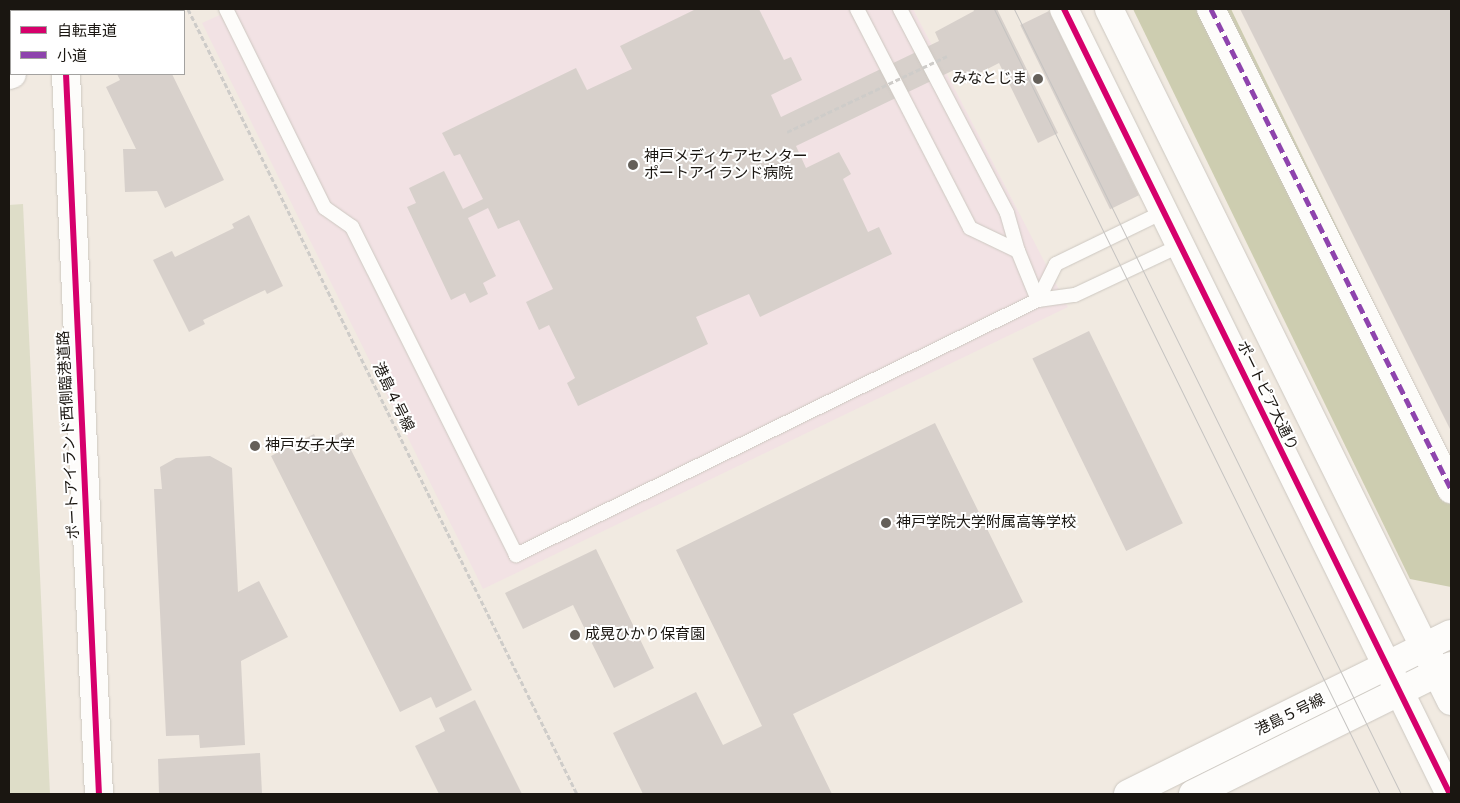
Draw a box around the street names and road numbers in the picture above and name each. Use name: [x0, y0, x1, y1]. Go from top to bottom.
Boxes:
street label: ポートアイランド西側臨港道路: [55, 330, 83, 540]
street label: ポートピア大通り: [1233, 338, 1301, 454]
street label: 港島４号線: [368, 359, 418, 435]
street label: 港島５号線: [1252, 690, 1328, 740]

